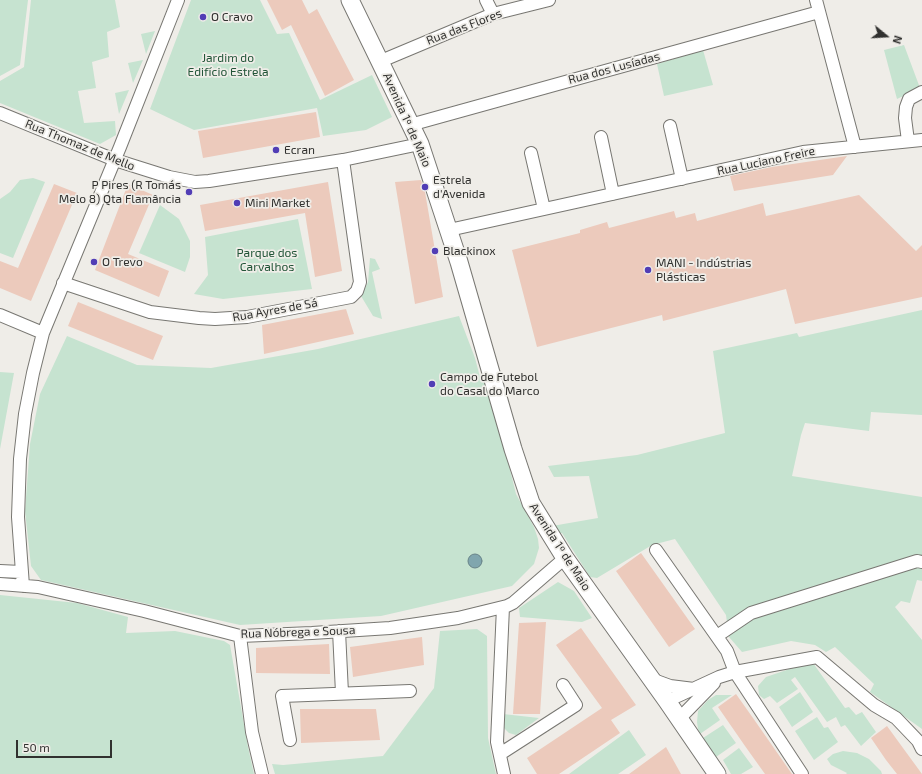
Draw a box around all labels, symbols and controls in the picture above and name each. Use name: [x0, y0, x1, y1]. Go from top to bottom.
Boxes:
street label: Rua das Flores: [424, 6, 504, 48]
place label: O Cravo: [211, 10, 253, 24]
marker: O Cravo: [198, 12, 208, 22]
north arrow: [866, 16, 906, 56]
text: N: [890, 34, 905, 46]
street label: Rua dos Lusíadas: [567, 49, 661, 87]
park label: Jardim do Edifício Estrela: [187, 51, 269, 79]
street label: Avenida 1º de Maio: [380, 71, 434, 169]
street label: Rua Thomaz de Mello: [23, 116, 137, 174]
place label: Ecran: [284, 143, 315, 157]
street label: Rua Luciano Freire: [716, 144, 816, 178]
marker: Ecran: [271, 145, 281, 155]
place label: Estrela d'Avenida: [433, 173, 485, 201]
place label: P Pires (R Tomás Melo 8) Qta Flamância: [59, 178, 181, 206]
marker: Estrela d'Avenida: [420, 182, 430, 192]
marker: P Pires (R Tomás Melo 8) Qta Flamância: [184, 187, 194, 197]
place label: Mini Market: [245, 196, 310, 210]
marker: Mini Market: [232, 198, 242, 208]
place label: Blackinox: [443, 244, 496, 258]
park label: Parque dos Carvalhos: [237, 246, 297, 274]
marker: Blackinox: [430, 246, 440, 256]
place label: O Trevo: [102, 255, 143, 269]
place label: MANI - Indústrias Plásticas: [656, 256, 751, 284]
marker: O Trevo: [89, 257, 99, 267]
marker: MANI - Indústrias Plásticas: [643, 265, 653, 275]
street label: Rua Ayres de Sá: [231, 295, 319, 325]
place label: Campo de Futebol do Casal do Marco: [440, 370, 539, 398]
marker: Campo de Futebol do Casal do Marco: [427, 379, 437, 389]
street label: Avenida 1º de Maio: [526, 500, 594, 594]
street label: Rua Nóbrega e Sousa: [240, 623, 356, 641]
scale bar: [18, 732, 114, 758]
text: 50 m: [23, 740, 50, 754]

